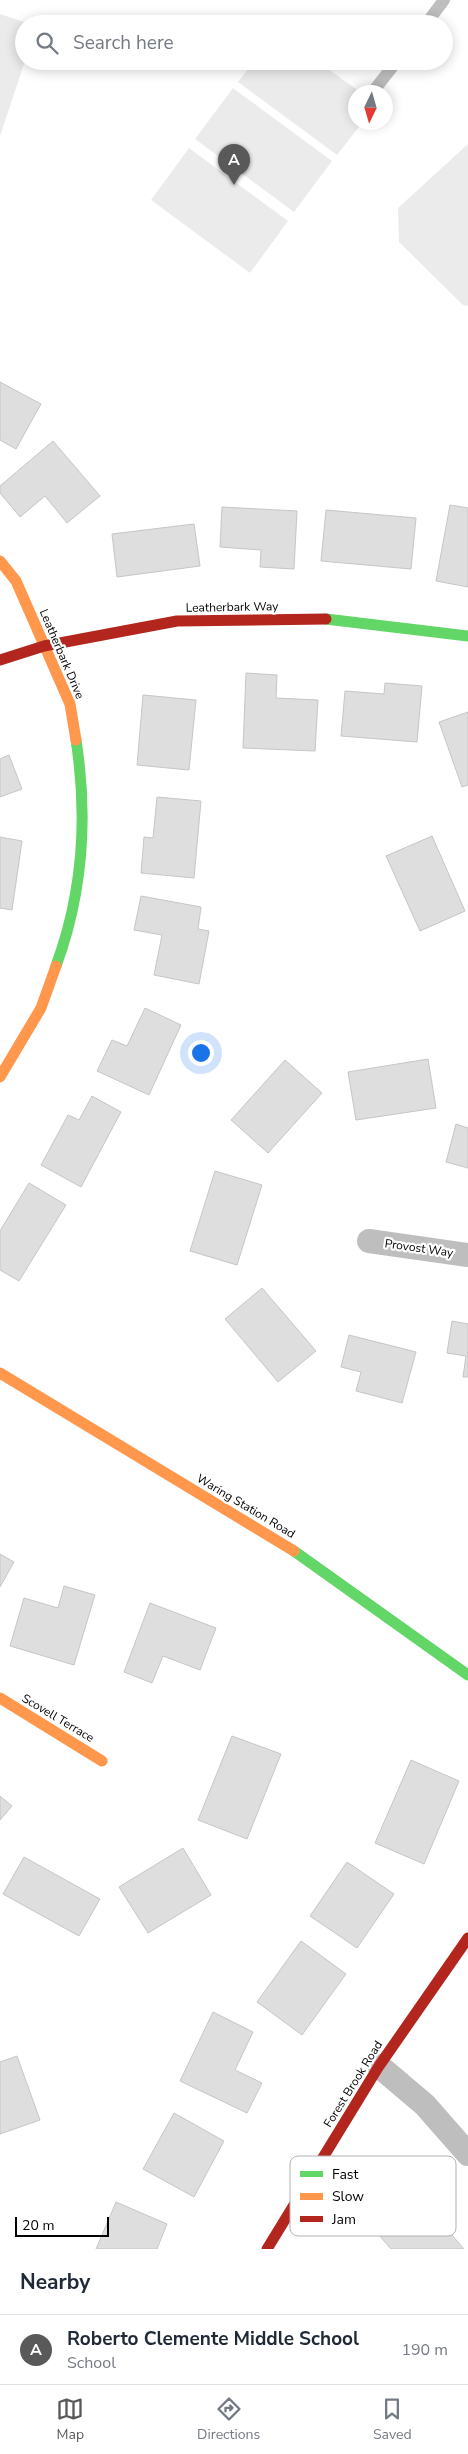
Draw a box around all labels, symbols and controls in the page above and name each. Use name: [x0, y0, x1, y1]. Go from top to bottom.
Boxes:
search box: [15, 15, 453, 70]
icon: search: [33, 29, 61, 57]
text: Search here: [73, 30, 174, 56]
north arrow: [348, 85, 393, 130]
pin: A: [218, 144, 250, 185]
street label: Leatherbark Way: [186, 598, 279, 616]
street label: Leatherbark Drive: [36, 607, 88, 701]
your location: [188, 1040, 214, 1066]
street label: Provost Way: [384, 1235, 455, 1261]
street label: Waring Station Road: [194, 1470, 298, 1542]
street label: Scovell Terrace: [19, 1690, 97, 1746]
street label: Forest Brook Road: [320, 2038, 386, 2130]
legend: [290, 2156, 456, 2236]
text: Fast: [332, 2165, 358, 2184]
text: Slow: [332, 2187, 364, 2206]
text: Jam: [331, 2210, 356, 2229]
scale bar: [15, 2214, 109, 2237]
text: 20 m: [22, 2216, 54, 2235]
text: Nearby: [20, 2268, 90, 2296]
text: Roberto Clemente Middle School: [67, 2326, 359, 2352]
text: A: [30, 2339, 42, 2361]
text: 190 m: [401, 2339, 448, 2361]
text: School: [67, 2352, 116, 2374]
tab: Map: [56, 2395, 84, 2444]
tab: Directions: [197, 2395, 260, 2444]
tab: Saved: [373, 2395, 412, 2444]

